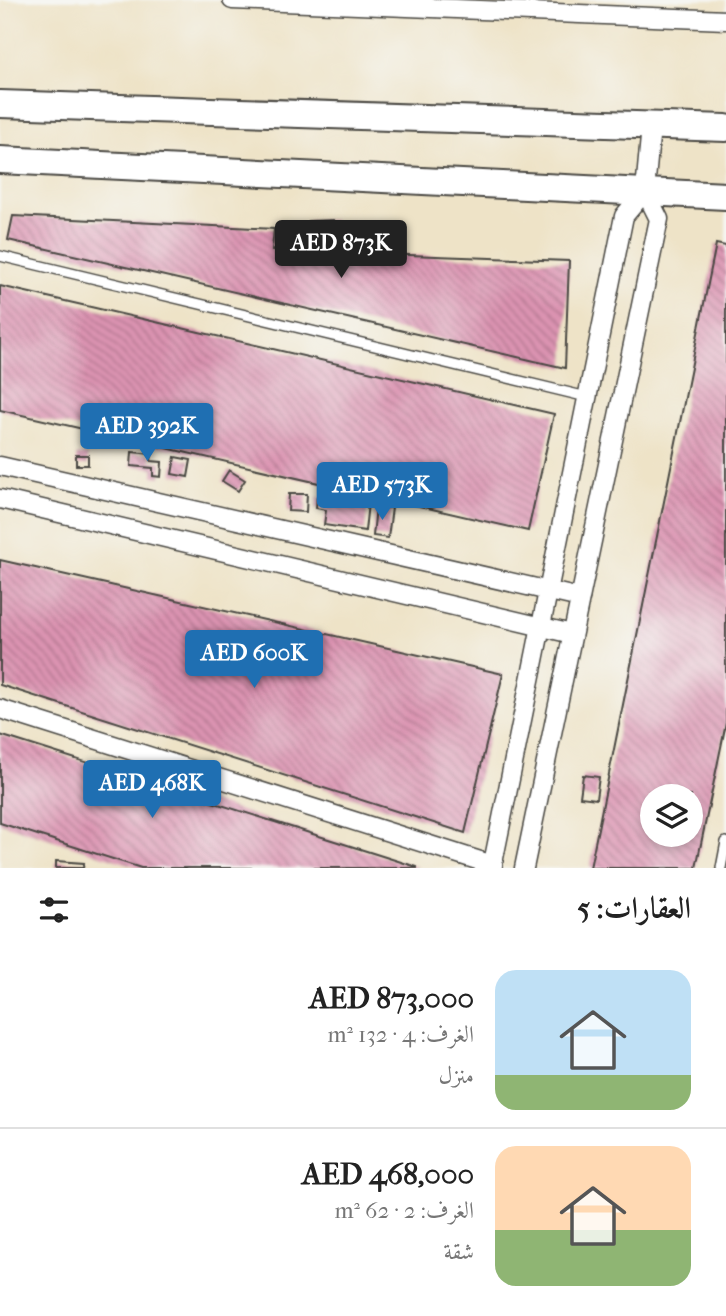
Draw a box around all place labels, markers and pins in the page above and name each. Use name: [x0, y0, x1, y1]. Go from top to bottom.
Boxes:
pin: AED 873K: [269, 220, 413, 280]
pin: AED 392K: [75, 404, 219, 463]
pin: AED 573K: [310, 462, 454, 522]
pin: AED 600K: [182, 630, 326, 690]
pin: AED 468K: [80, 760, 224, 820]

